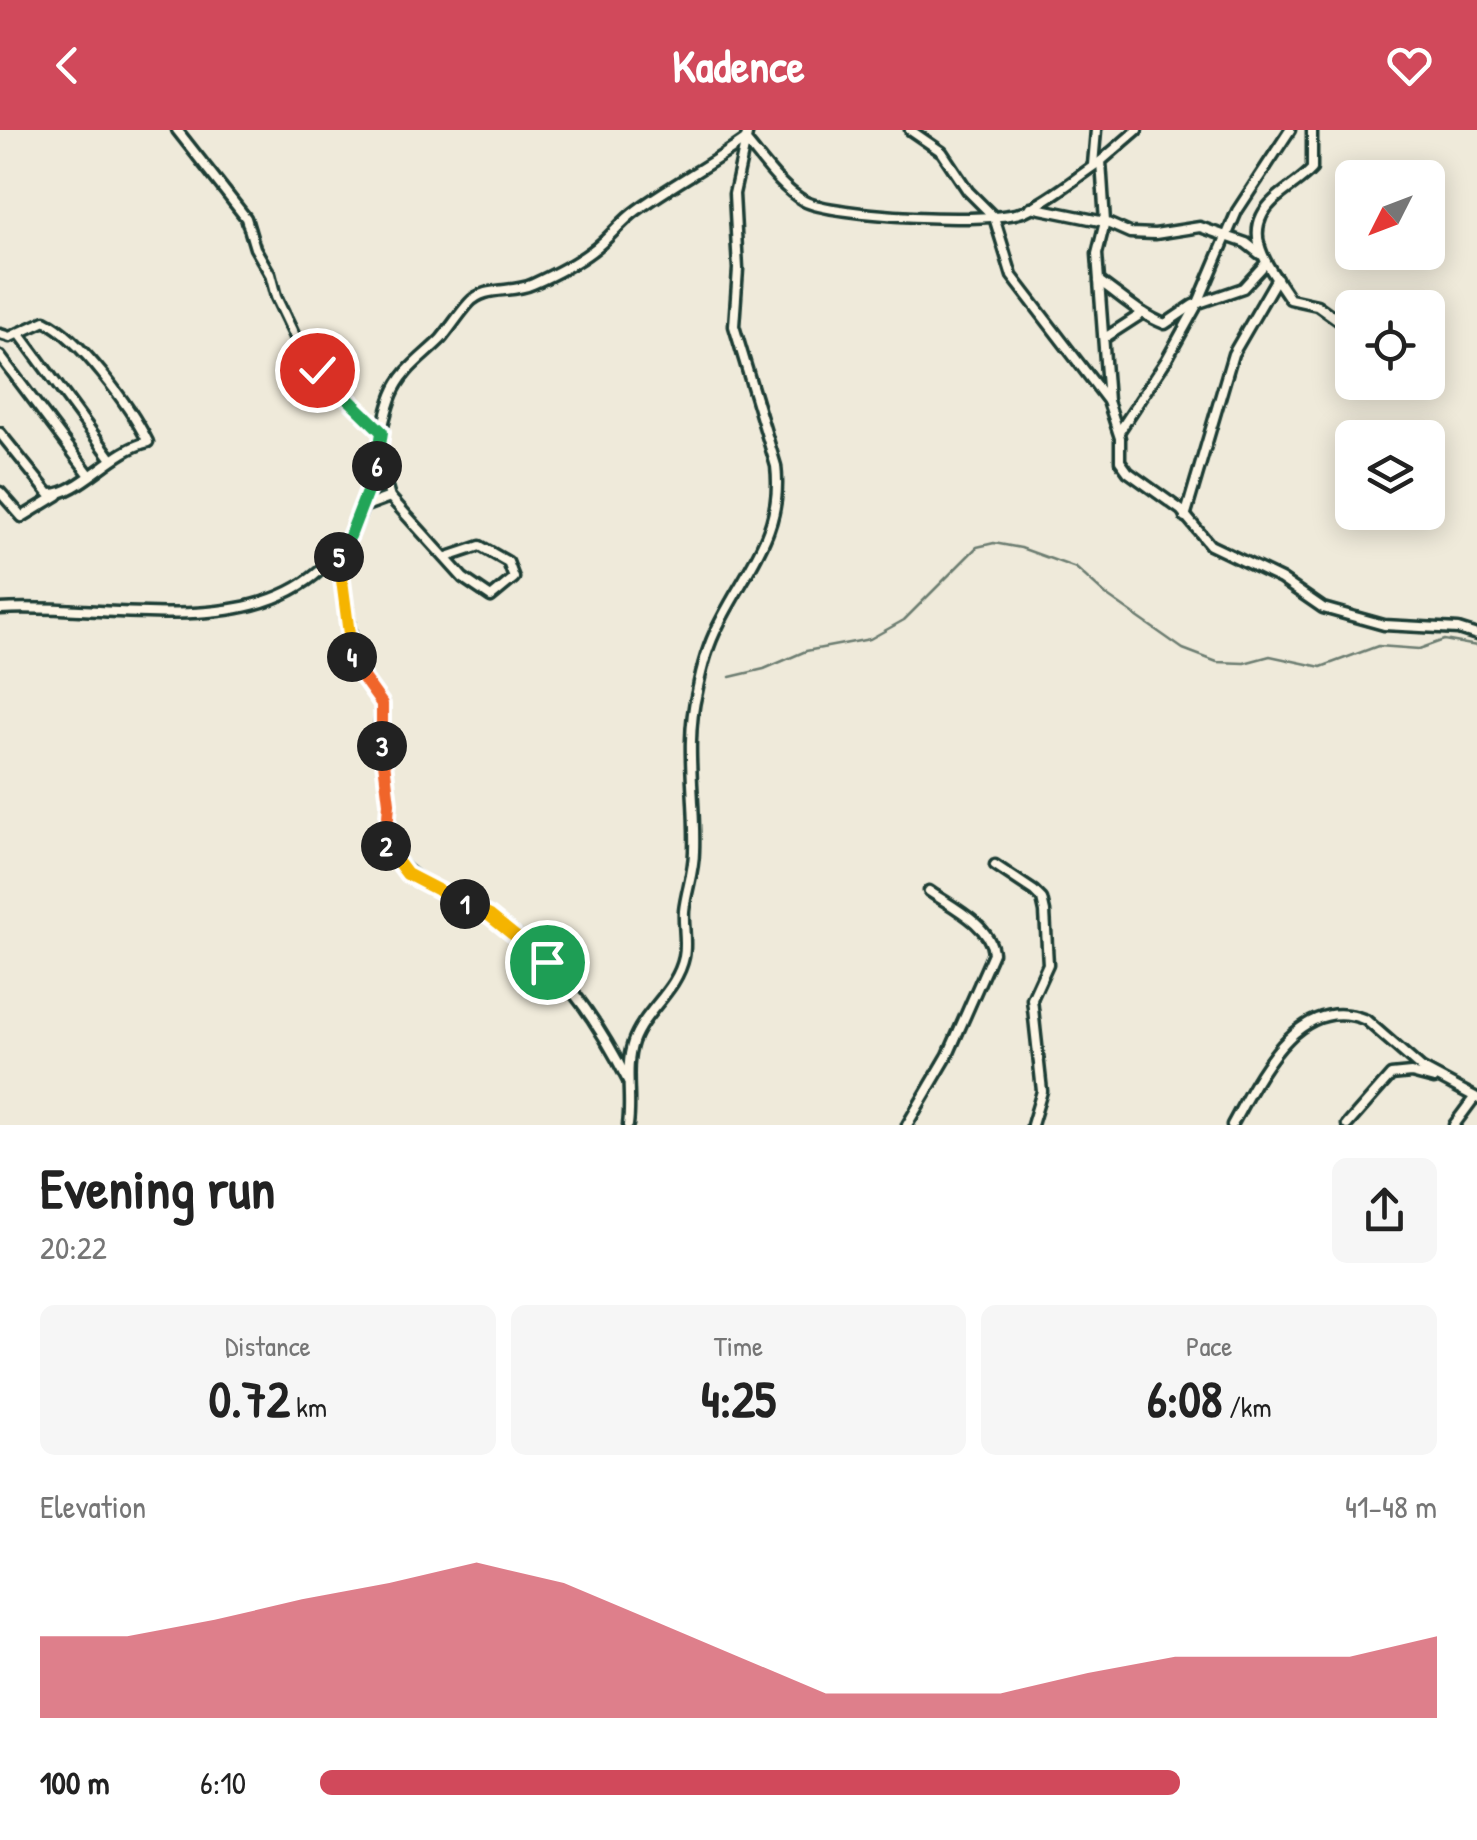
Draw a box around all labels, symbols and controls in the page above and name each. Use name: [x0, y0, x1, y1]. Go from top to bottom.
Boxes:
text: Kadence: [672, 35, 805, 96]
icon: back: [40, 38, 95, 93]
icon: heart: [1382, 38, 1437, 93]
north arrow: [1335, 160, 1445, 270]
map controls: [1335, 160, 1445, 530]
button: locate: [1335, 290, 1445, 400]
pin: [275, 328, 360, 413]
icon: check: [290, 343, 345, 398]
button: layers: [1335, 420, 1445, 530]
pin: 6: [352, 441, 402, 491]
text: 6: [371, 447, 383, 485]
pin: 5: [314, 532, 364, 582]
text: 5: [333, 538, 345, 576]
pin: 4: [327, 632, 377, 682]
text: 4: [347, 638, 357, 676]
pin: 3: [357, 721, 407, 771]
text: 3: [376, 727, 388, 765]
pin: 2: [361, 821, 411, 871]
text: 2: [379, 827, 393, 865]
pin: 1: [440, 879, 490, 929]
text: 1: [460, 885, 470, 923]
pin: [505, 920, 590, 1005]
icon: arrive: [520, 935, 575, 990]
text: Evening run: [40, 1151, 275, 1225]
button: share: [1332, 1158, 1437, 1263]
text: 20:22: [40, 1226, 107, 1269]
text: Distance: [225, 1327, 311, 1365]
text: Time: [714, 1327, 763, 1365]
text: Pace: [1186, 1327, 1232, 1365]
text: 0.72: [209, 1365, 290, 1433]
text: 4:25: [701, 1365, 776, 1433]
text: 6:08: [1147, 1365, 1222, 1433]
text: km: [290, 1388, 327, 1426]
text: /km: [1222, 1388, 1271, 1426]
text: Elevation: [40, 1485, 146, 1528]
text: 41–48 m: [1345, 1485, 1437, 1528]
text: 100 m: [40, 1761, 109, 1804]
text: 6:10: [200, 1761, 246, 1804]

